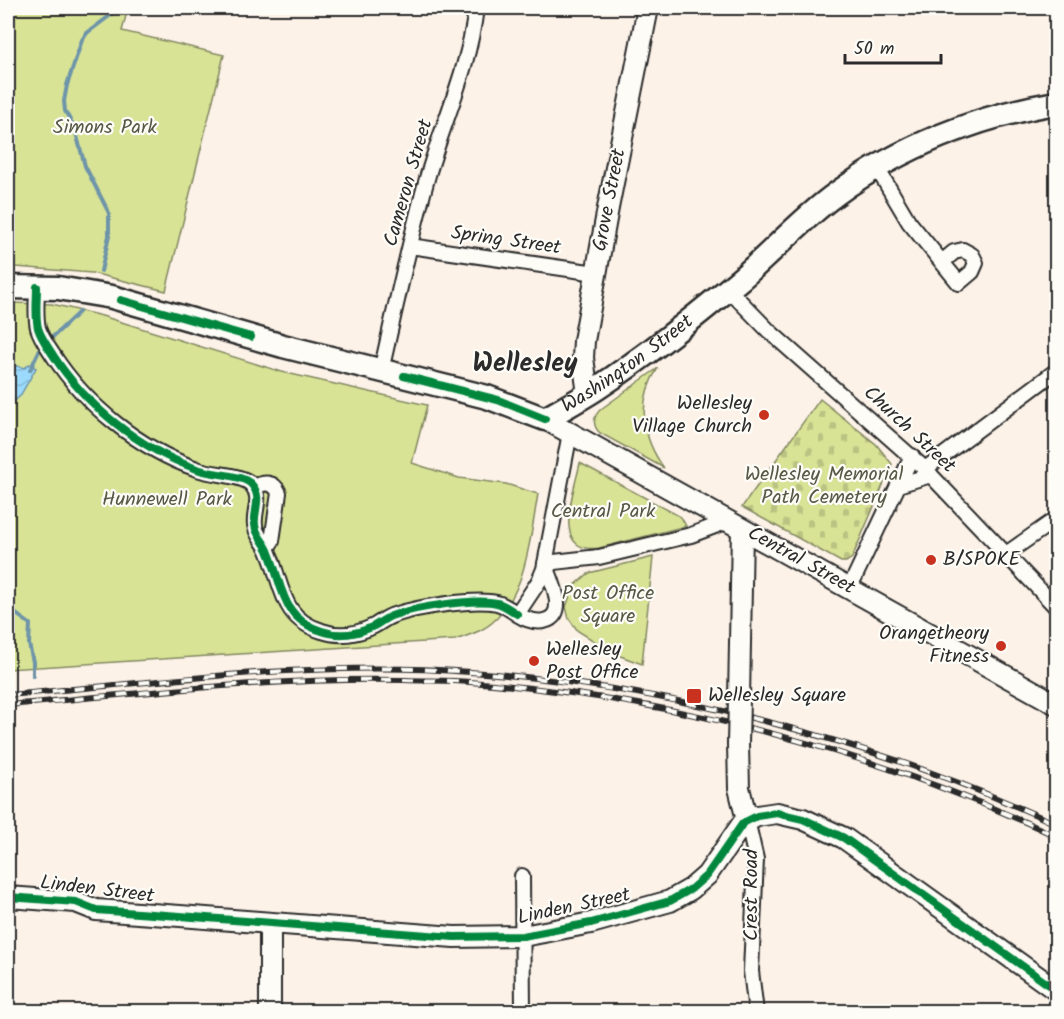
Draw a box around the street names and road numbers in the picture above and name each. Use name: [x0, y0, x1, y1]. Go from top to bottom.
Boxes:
street label: Cameron Street: [376, 115, 443, 251]
street label: Grove Street: [584, 146, 636, 254]
street label: Spring Street: [449, 217, 563, 265]
street label: Washington Street: [556, 307, 701, 422]
street label: Church Street: [855, 378, 963, 482]
street label: Central Street: [741, 518, 861, 604]
street label: Crest Road: [736, 848, 768, 941]
street label: Linden Street: [38, 867, 156, 913]
street label: Linden Street: [515, 879, 634, 935]

